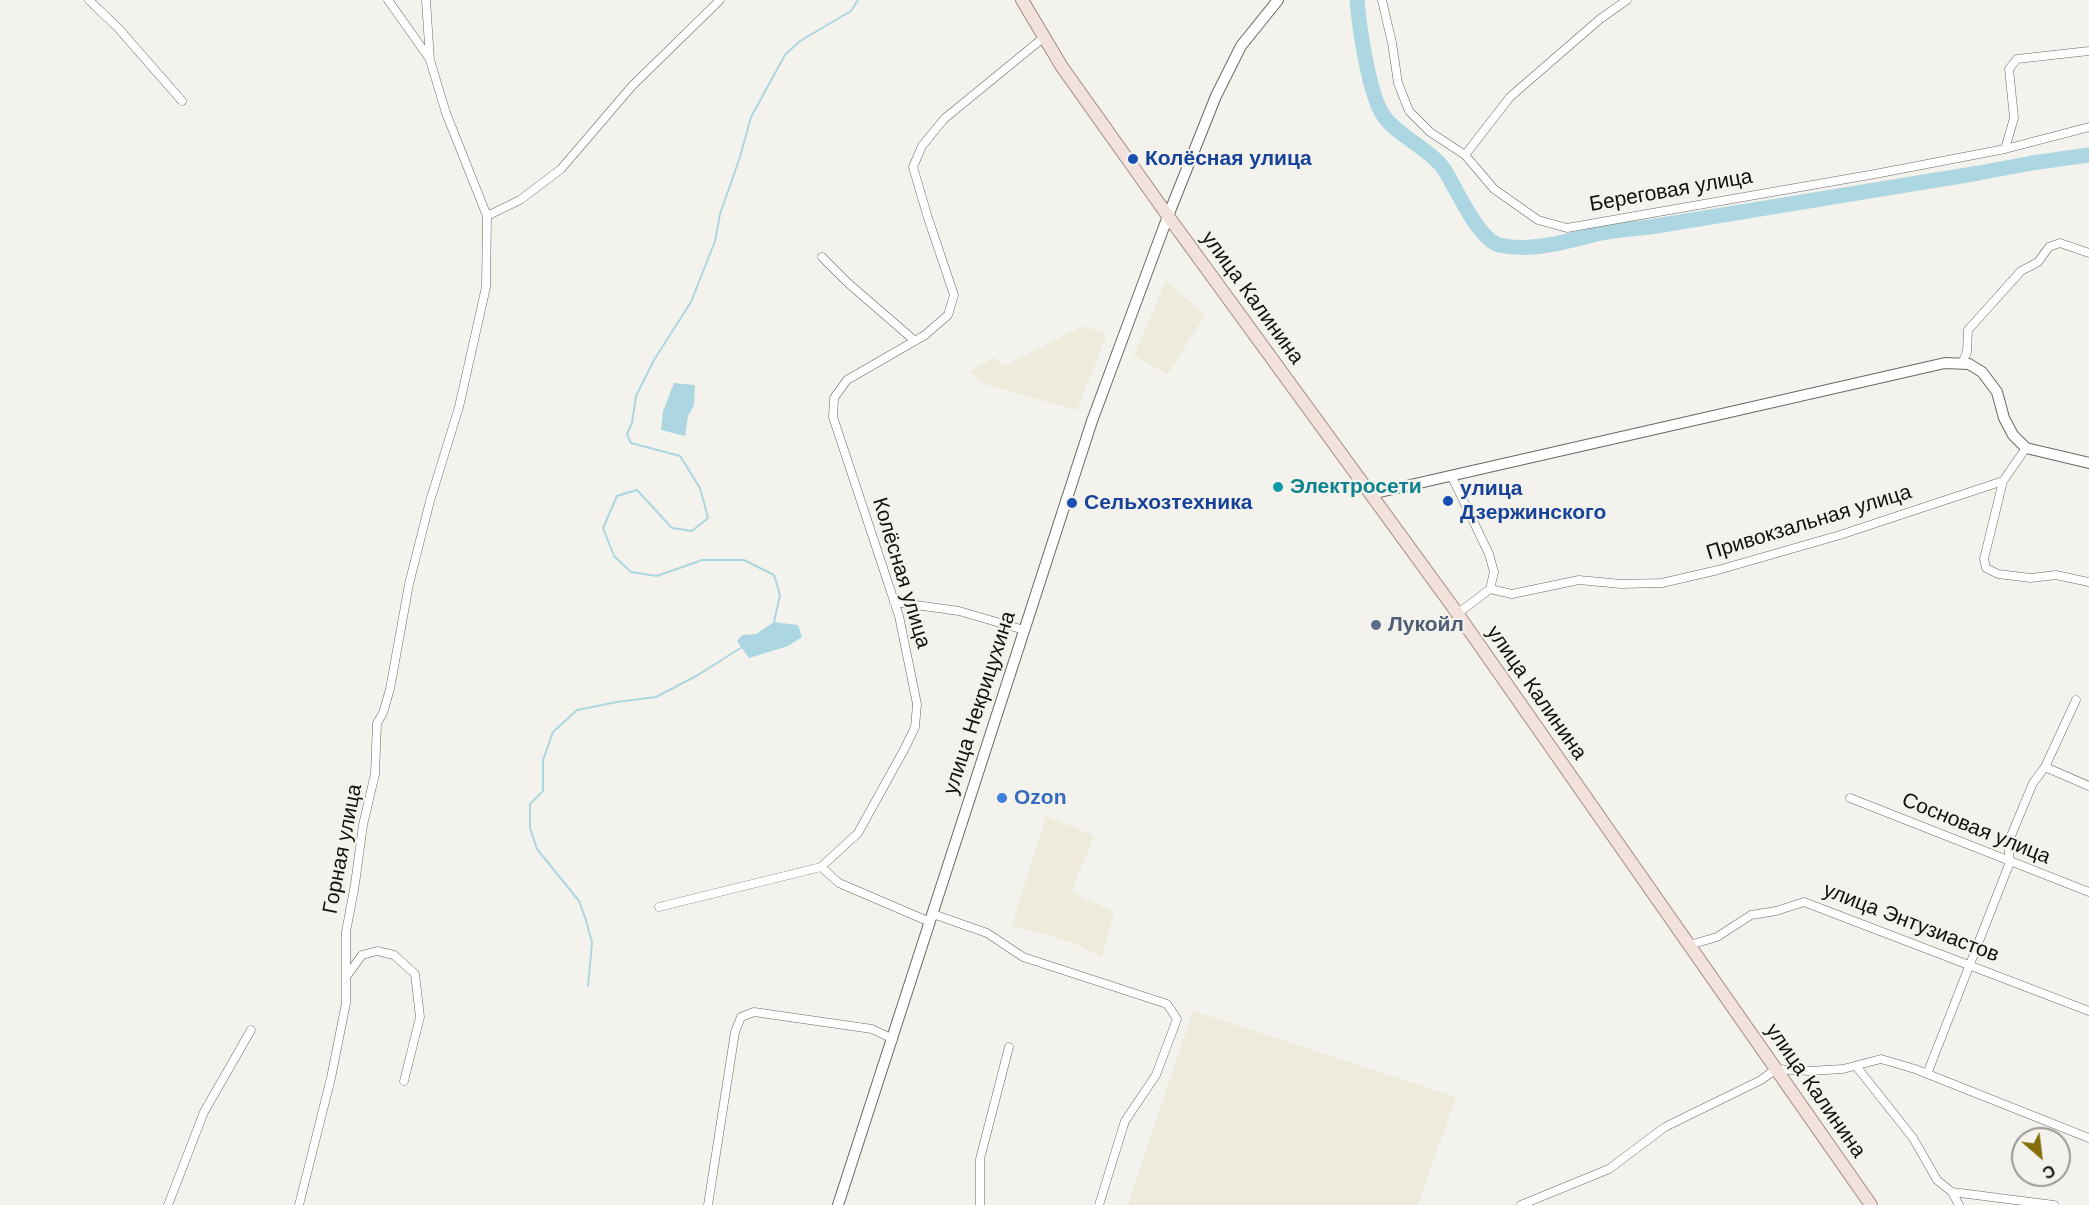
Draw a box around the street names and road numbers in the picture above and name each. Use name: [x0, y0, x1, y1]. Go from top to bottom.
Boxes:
street label: Береговая улица: [1587, 164, 1755, 218]
street label: улица Калинина: [1195, 227, 1309, 369]
street label: Привокзальная улица: [1703, 480, 1915, 566]
street label: Колёсная улица: [866, 495, 936, 651]
street label: улица Некрицухина: [938, 608, 1022, 798]
street label: улица Калинина: [1480, 621, 1592, 765]
street label: Горная улица: [318, 782, 368, 916]
street label: Сосновая улица: [1898, 788, 2054, 870]
street label: улица Энтузиастов: [1819, 878, 2003, 968]
street label: улица Калинина: [1759, 1019, 1871, 1163]

